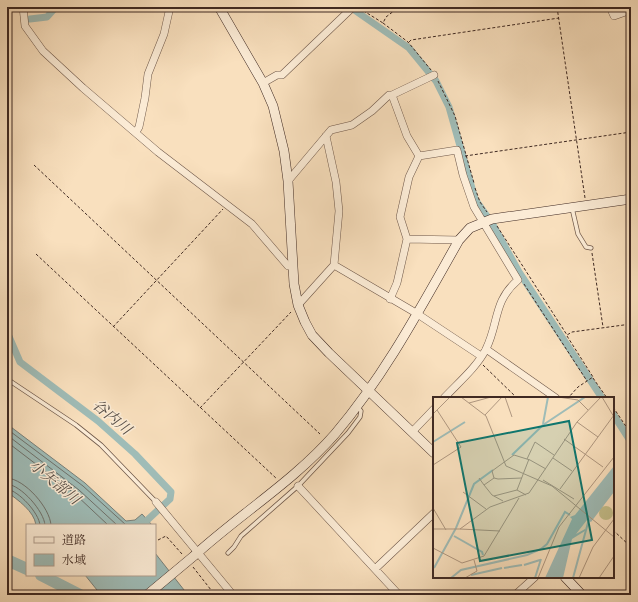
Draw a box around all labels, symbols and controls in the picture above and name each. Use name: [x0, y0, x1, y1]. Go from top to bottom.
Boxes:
water label: 谷内川: [89, 395, 137, 440]
inset map: [433, 397, 614, 578]
water label: 小矢部川: [26, 455, 86, 509]
legend: [26, 524, 156, 576]
text: 道路: [62, 532, 86, 547]
text: 水域: [62, 552, 86, 567]

